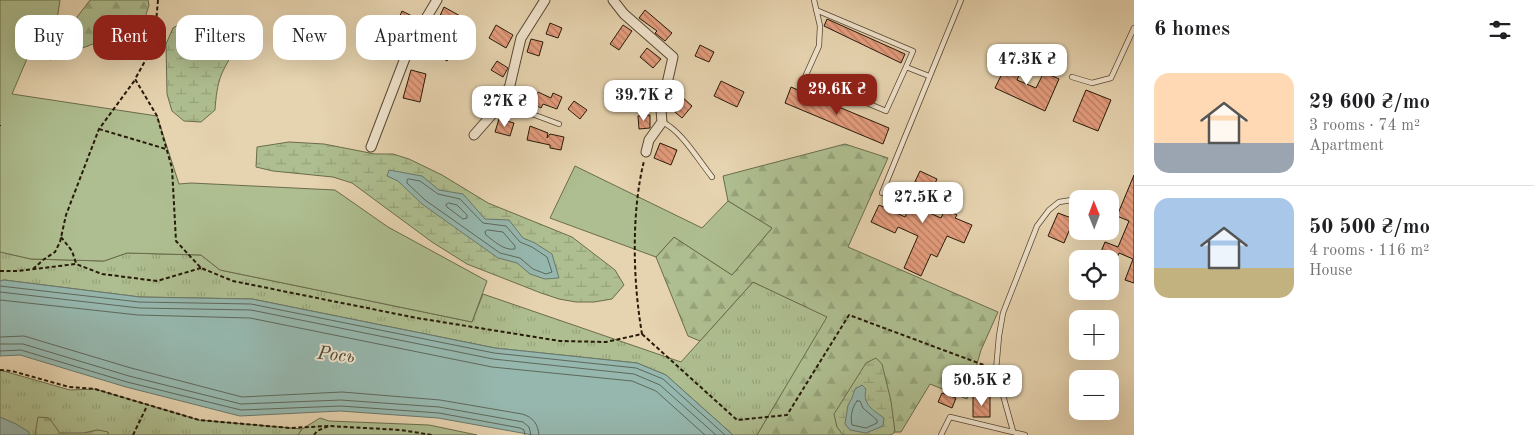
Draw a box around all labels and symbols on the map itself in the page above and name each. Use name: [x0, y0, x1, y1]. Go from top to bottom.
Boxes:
pin: 47.3K ₴: [981, 44, 1073, 86]
pin: 29.6K ₴: [791, 74, 883, 116]
pin: 39.7K ₴: [598, 80, 690, 122]
pin: 27K ₴: [470, 86, 540, 128]
pin: 27.5K ₴: [877, 182, 969, 224]
north arrow: [1069, 190, 1119, 240]
water label: Рось: [315, 344, 356, 367]
pin: 50.5K ₴: [936, 364, 1028, 407]

